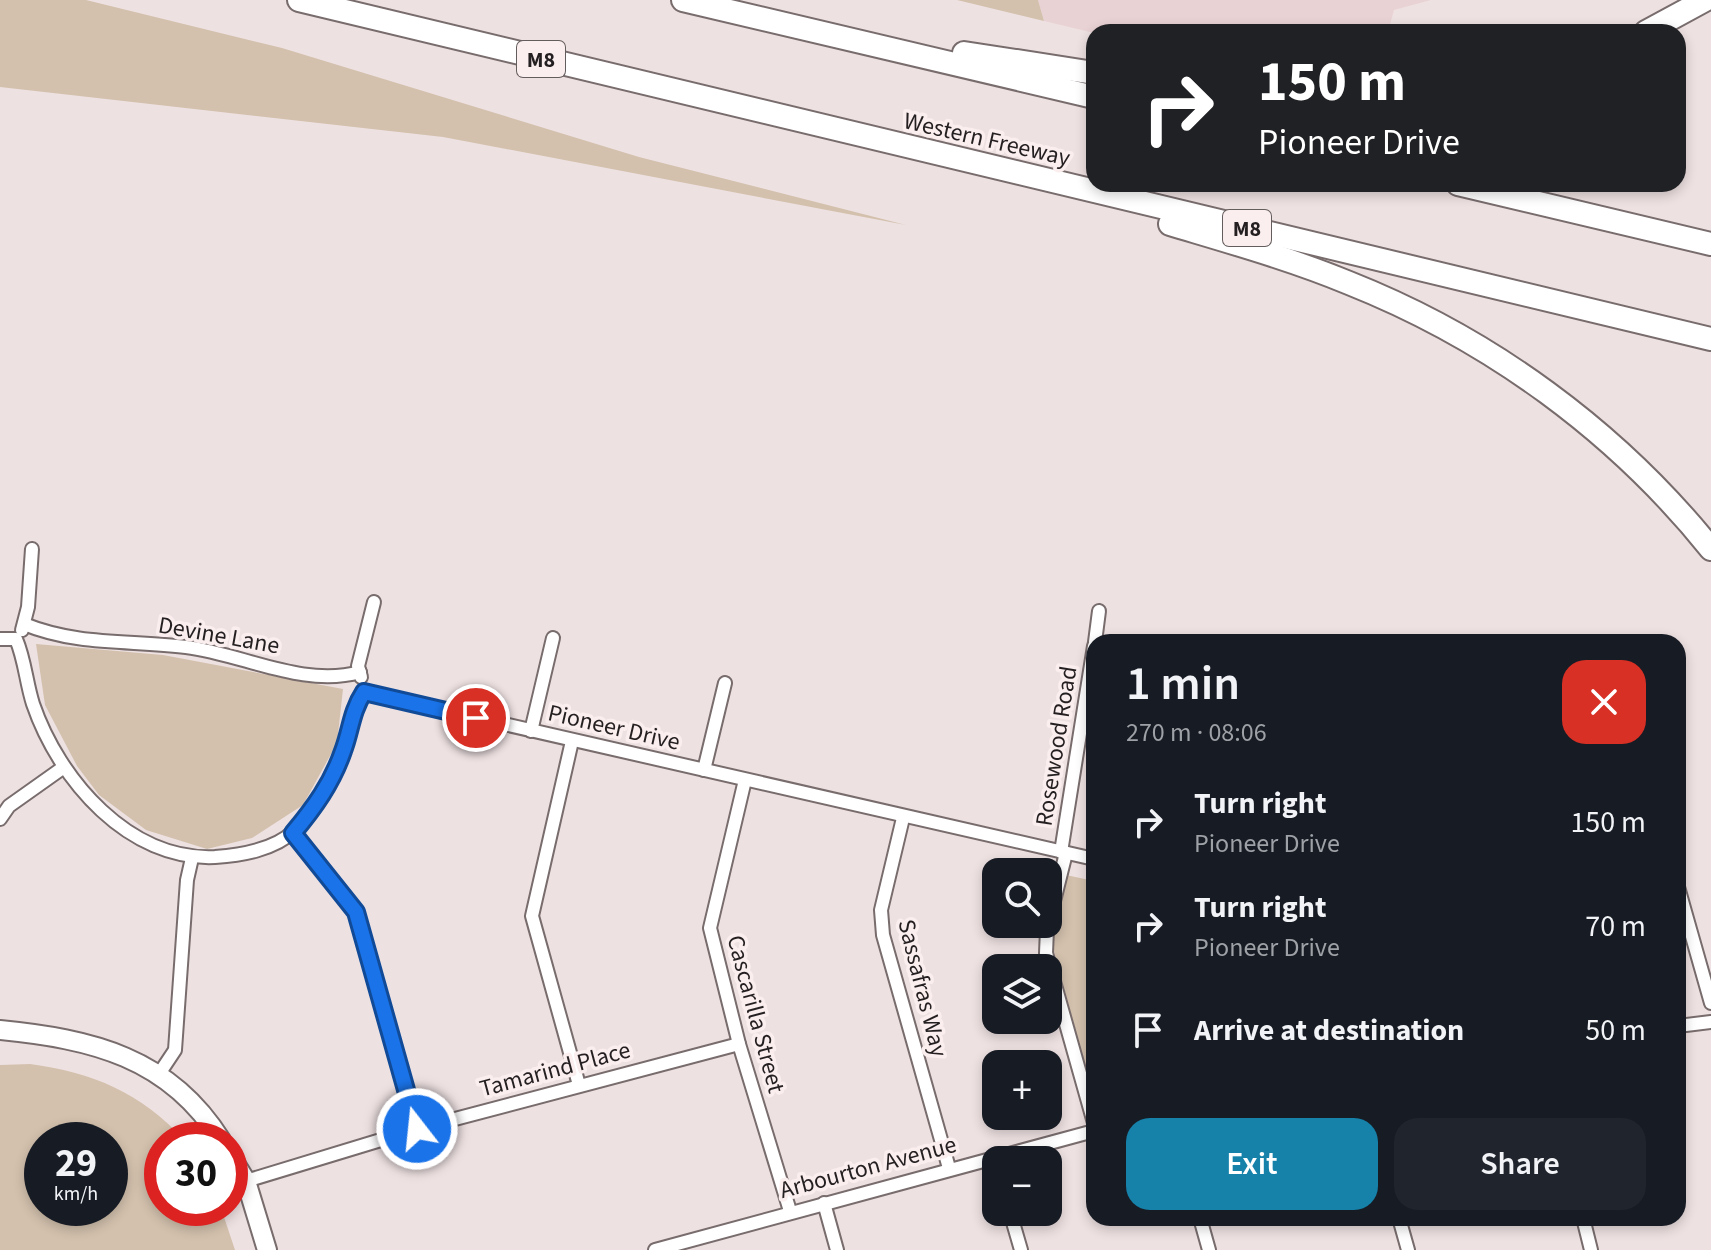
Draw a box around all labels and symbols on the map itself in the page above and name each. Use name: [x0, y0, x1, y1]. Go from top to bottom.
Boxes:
road number: M8: [517, 41, 565, 77]
street label: Western Freeway: [900, 103, 1074, 176]
road number: M8: [1223, 210, 1271, 246]
street label: Devine Lane: [156, 608, 282, 663]
street label: Rosewood Road: [1027, 664, 1086, 828]
pin: [442, 684, 510, 752]
street label: Pioneer Drive: [544, 695, 683, 760]
street label: Sassafras Way: [889, 916, 957, 1061]
street label: Cascarilla Street: [718, 931, 793, 1097]
street label: Tamarind Place: [476, 1033, 634, 1106]
position arrow: [375, 1087, 459, 1171]
speed limit sign: 30: [144, 1122, 248, 1226]
street label: Arbourton Avenue: [776, 1127, 960, 1208]

